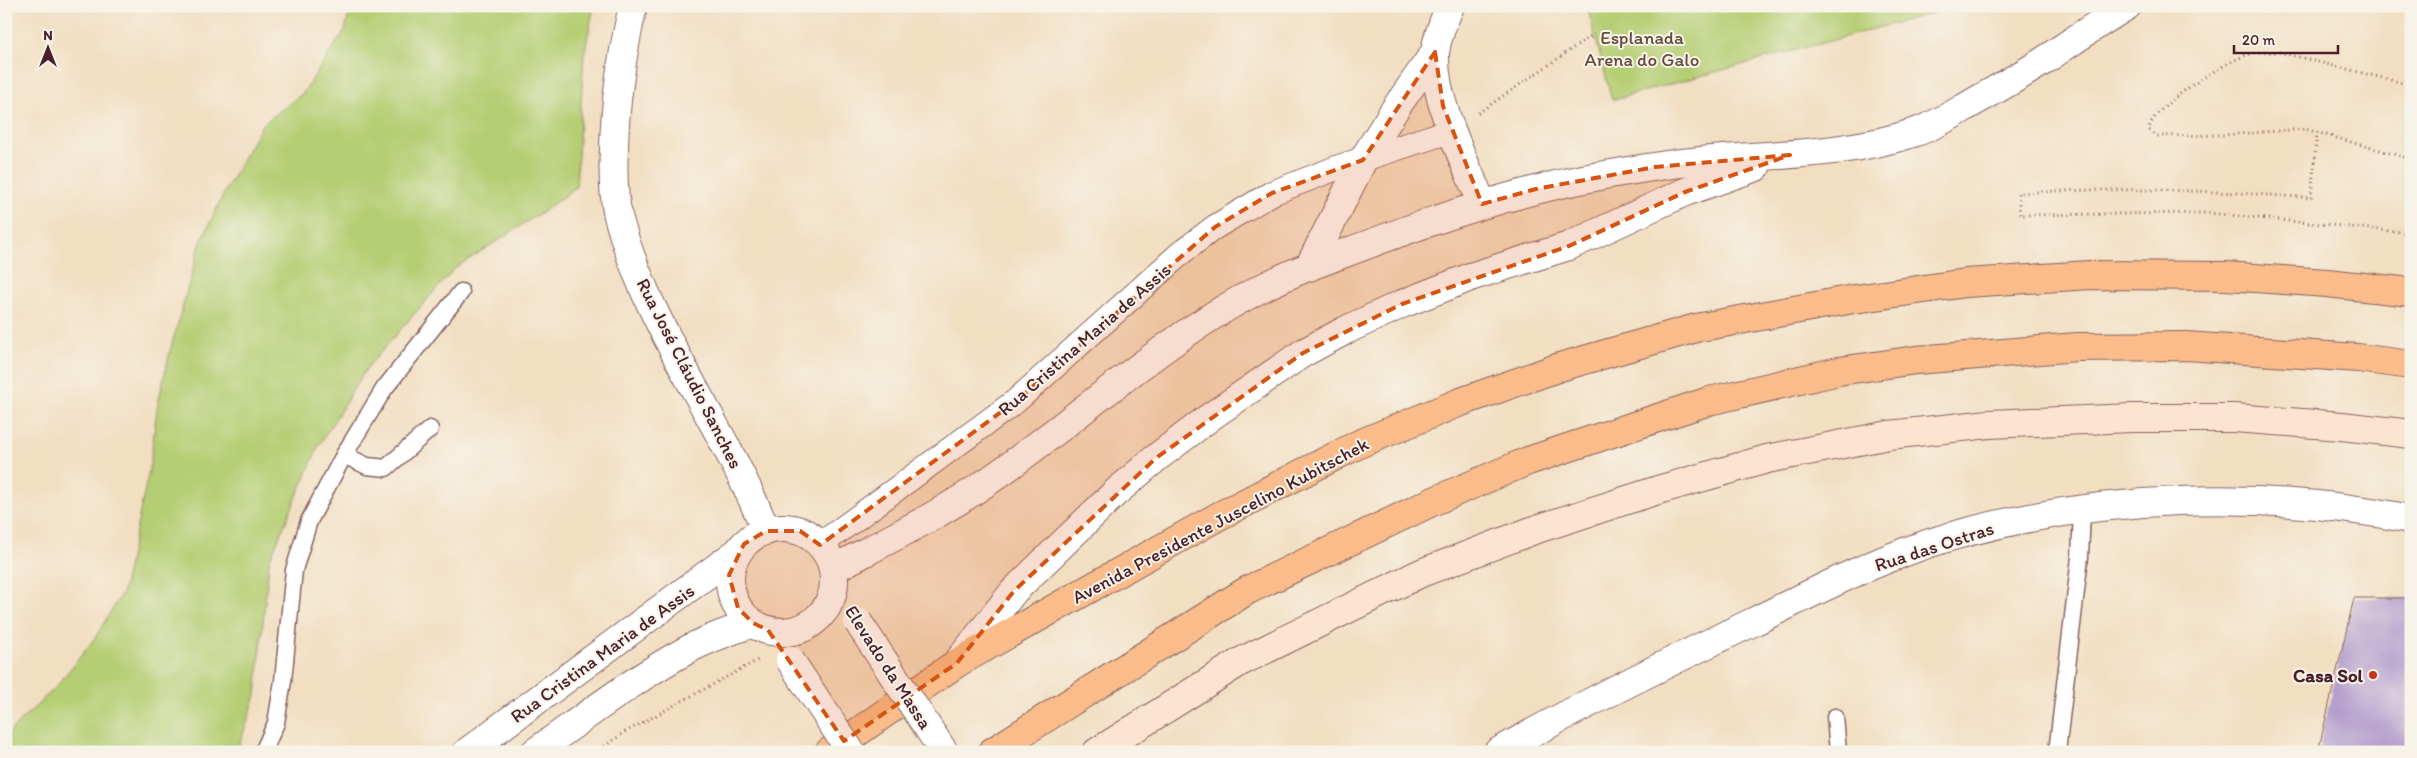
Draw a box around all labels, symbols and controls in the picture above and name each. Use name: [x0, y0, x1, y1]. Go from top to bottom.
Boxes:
north arrow: [22, 22, 72, 72]
scale bar: [2234, 22, 2338, 54]
park label: Esplanada Arena do Galo: [1585, 26, 1699, 71]
text: N: [43, 27, 53, 44]
text: 20 m: [2242, 31, 2276, 49]
street label: Rua Cristina Maria de Assis: [993, 258, 1176, 421]
street label: Rua José Cláudio Sanches: [632, 274, 748, 472]
street label: Avenida Presidente Juscelino Kubitschek: [1068, 432, 1373, 609]
street label: Rua das Ostras: [1872, 516, 1997, 577]
street label: Rua Cristina Maria de Assis: [506, 579, 699, 728]
street label: Elevado da Massa: [840, 601, 937, 734]
place label: Casa Sol: [2293, 664, 2364, 687]
marker: Casa Sol: [2367, 669, 2379, 681]

